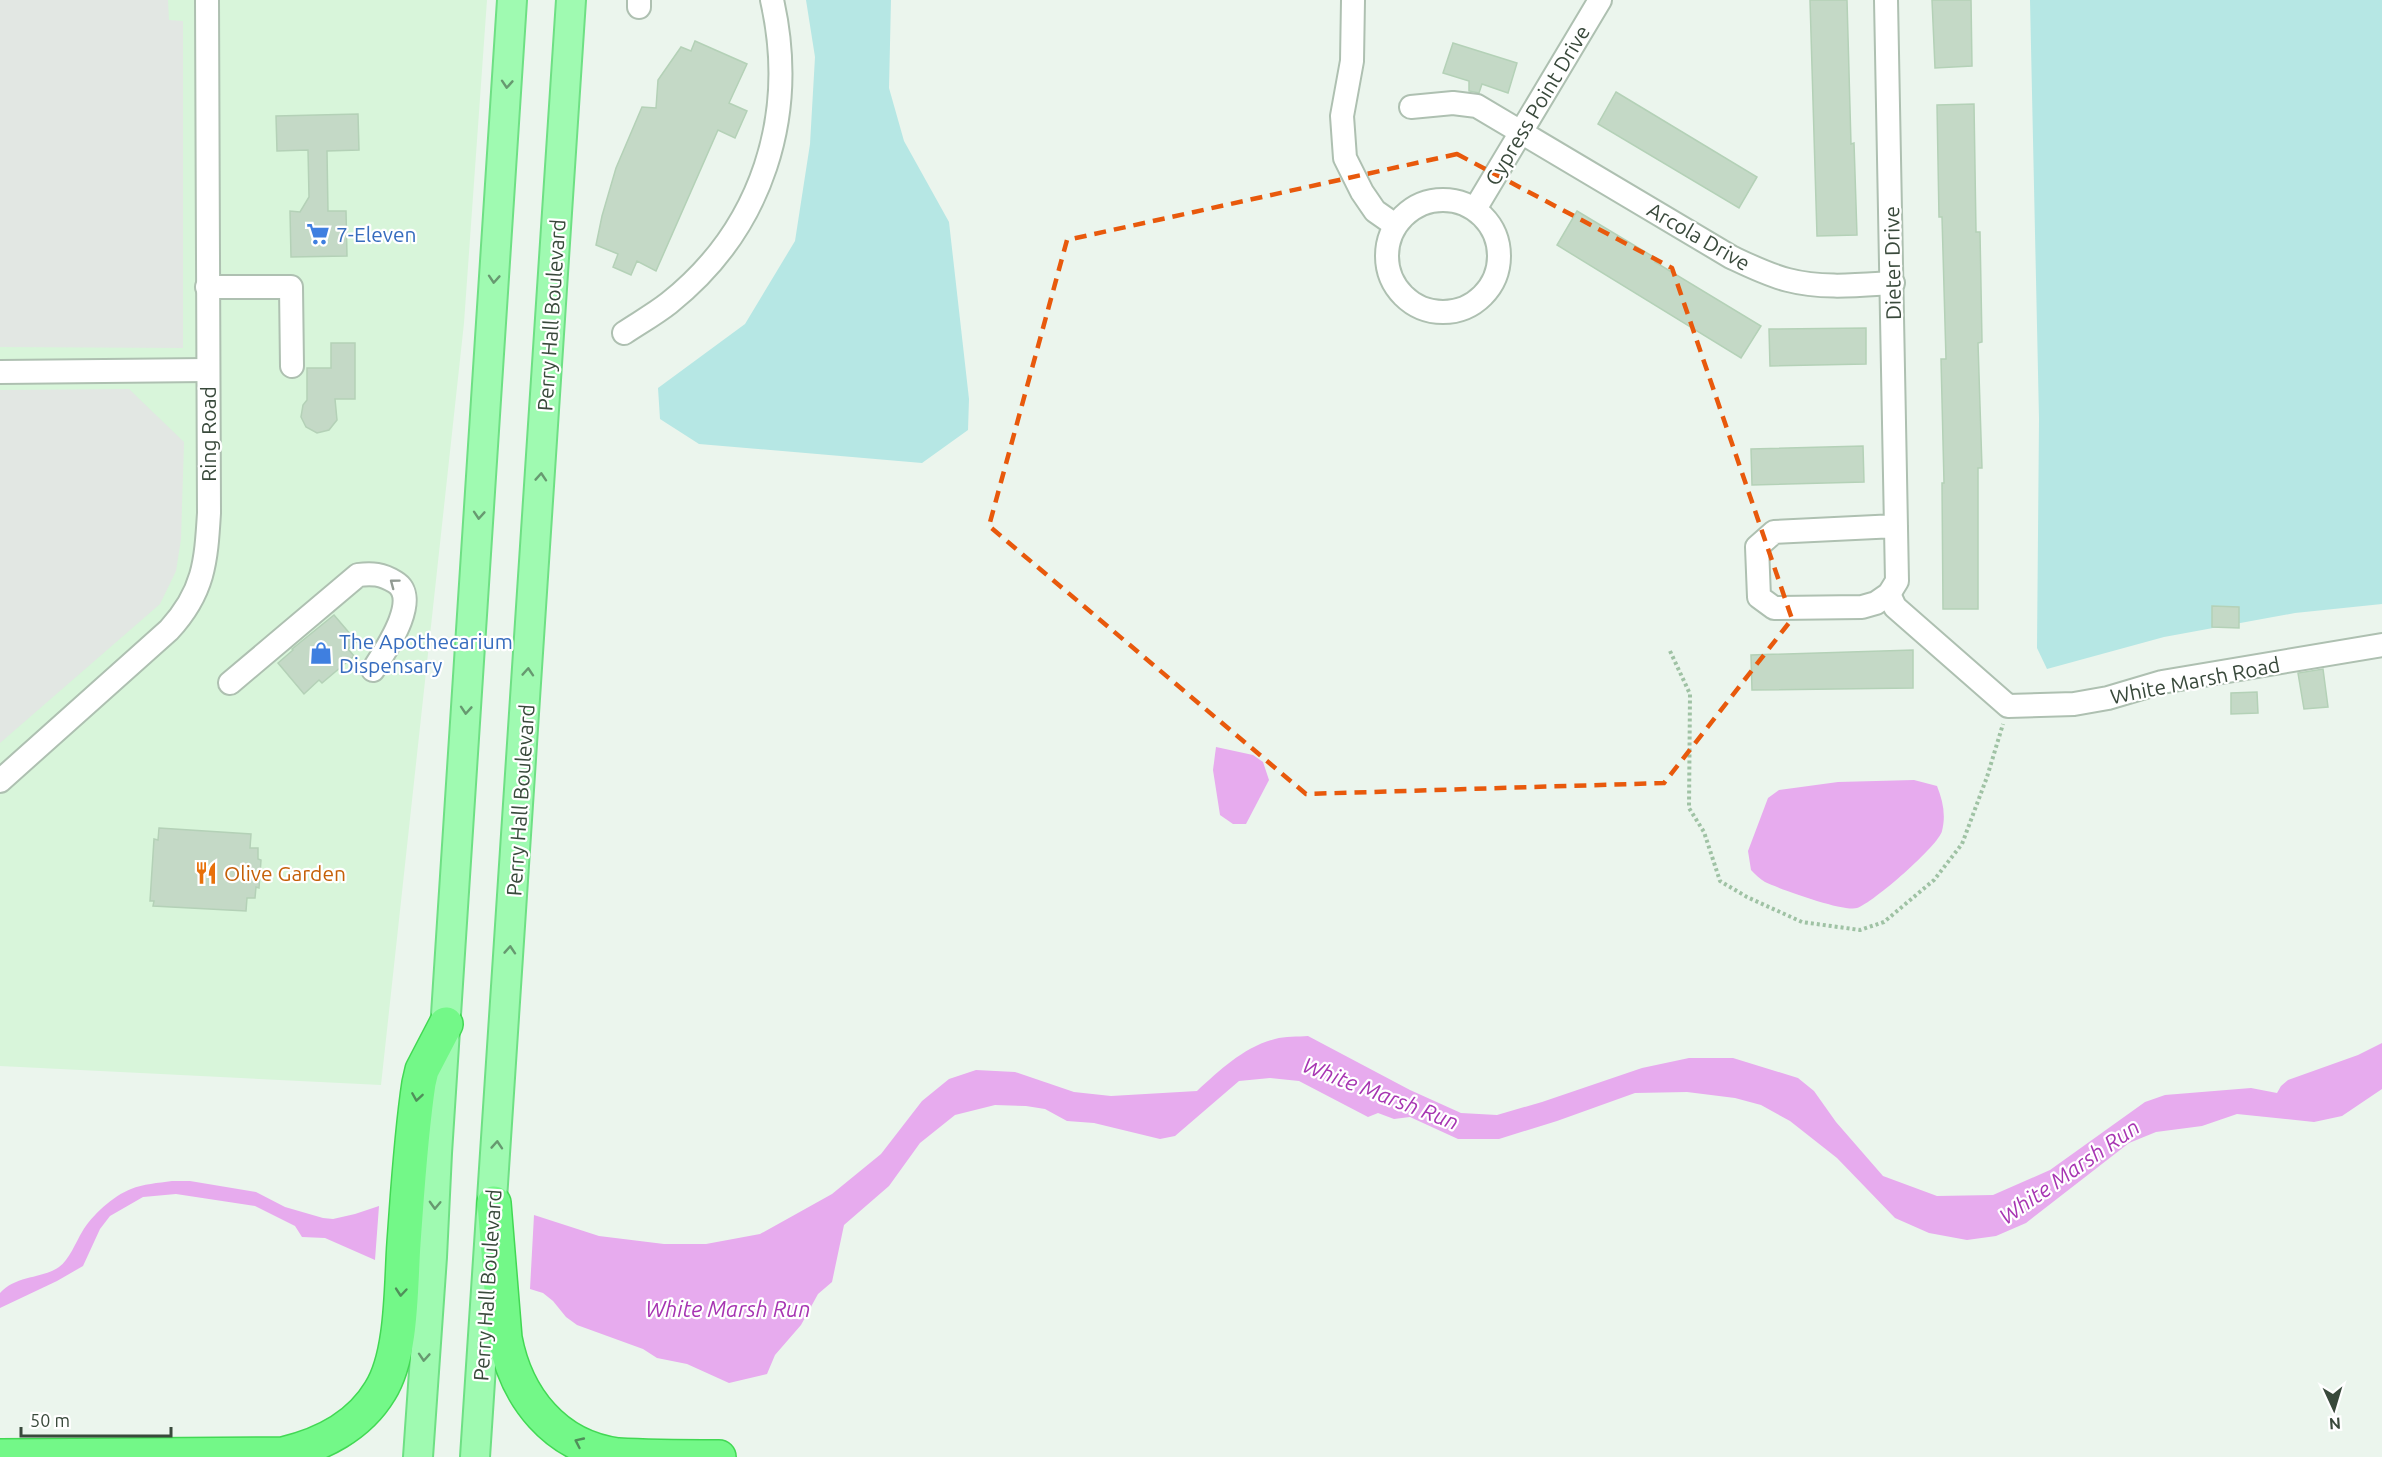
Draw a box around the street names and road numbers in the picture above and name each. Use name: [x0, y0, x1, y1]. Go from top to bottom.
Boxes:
street label: Cypress Point Drive: [1480, 21, 1594, 189]
street label: Arcola Drive: [1643, 197, 1755, 275]
street label: Dieter Drive: [1879, 206, 1905, 320]
street label: Perry Hall Boulevard: [532, 218, 570, 412]
street label: Ring Road: [196, 386, 220, 482]
street label: White Marsh Road: [2108, 652, 2282, 708]
street label: Perry Hall Boulevard: [501, 703, 539, 897]
street label: Perry Hall Boulevard: [468, 1188, 506, 1382]

